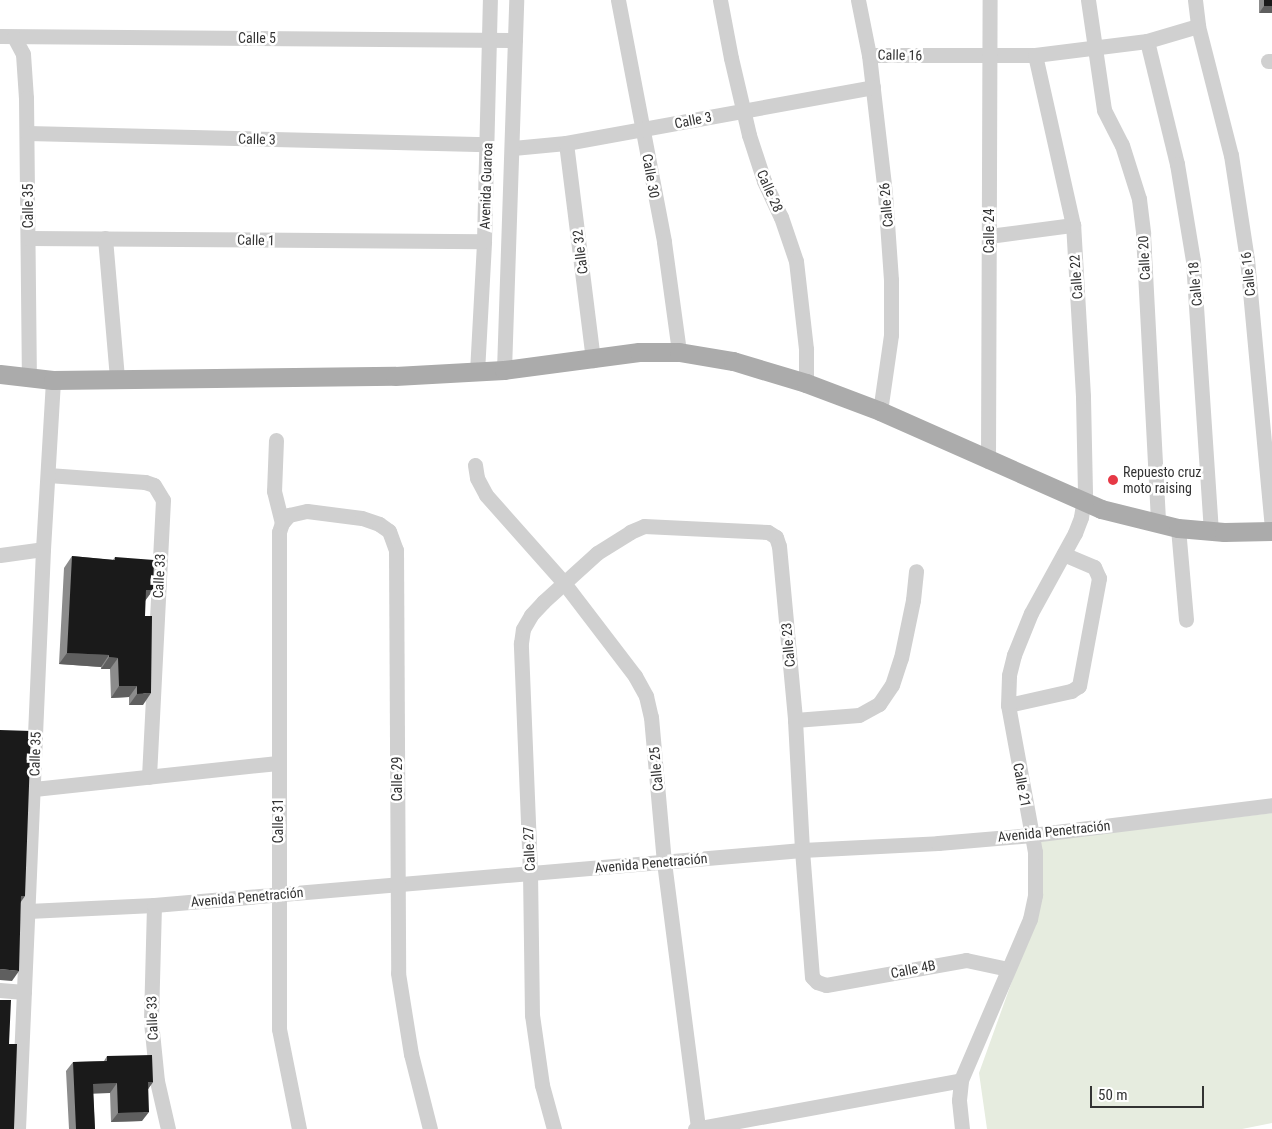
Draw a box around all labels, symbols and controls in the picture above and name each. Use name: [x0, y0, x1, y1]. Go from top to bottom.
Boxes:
street label: Calle 5: [238, 30, 276, 46]
street label: Calle 16: [878, 46, 922, 64]
street label: Calle 3: [673, 108, 713, 132]
street label: Calle 3: [238, 130, 276, 148]
street label: Avenida Guaroa: [476, 142, 496, 230]
street label: Calle 30: [639, 153, 663, 199]
street label: Calle 28: [753, 167, 787, 215]
street label: Calle 26: [876, 182, 896, 228]
street label: Calle 35: [20, 184, 36, 228]
street label: Calle 24: [981, 209, 997, 253]
street label: Calle 32: [569, 229, 591, 275]
street label: Calle 1: [237, 231, 275, 249]
street label: Calle 20: [1134, 235, 1154, 281]
street label: Calle 16: [1237, 251, 1259, 297]
street label: Calle 22: [1066, 254, 1086, 300]
street label: Calle 18: [1185, 261, 1205, 307]
place label: Repuesto cruz moto raising: [1123, 464, 1202, 497]
marker: Repuesto cruz moto raising: [1107, 474, 1119, 486]
street label: Calle 33: [149, 553, 169, 599]
street label: Calle 23: [778, 622, 798, 668]
street label: Calle 35: [26, 731, 44, 777]
street label: Calle 25: [646, 746, 666, 792]
street label: Calle 29: [389, 757, 405, 801]
street label: Calle 21: [1009, 761, 1035, 809]
street label: Calle 31: [270, 799, 286, 843]
street label: Avenida Penetración: [997, 817, 1111, 845]
street label: Calle 27: [519, 826, 539, 872]
street label: Avenida Penetración: [594, 850, 708, 876]
street label: Avenida Penetración: [190, 884, 304, 910]
street label: Calle 4B: [889, 956, 937, 982]
street label: Calle 33: [143, 995, 161, 1041]
scale bar: [1092, 1076, 1206, 1108]
text: 50 m: [1098, 1086, 1128, 1104]

